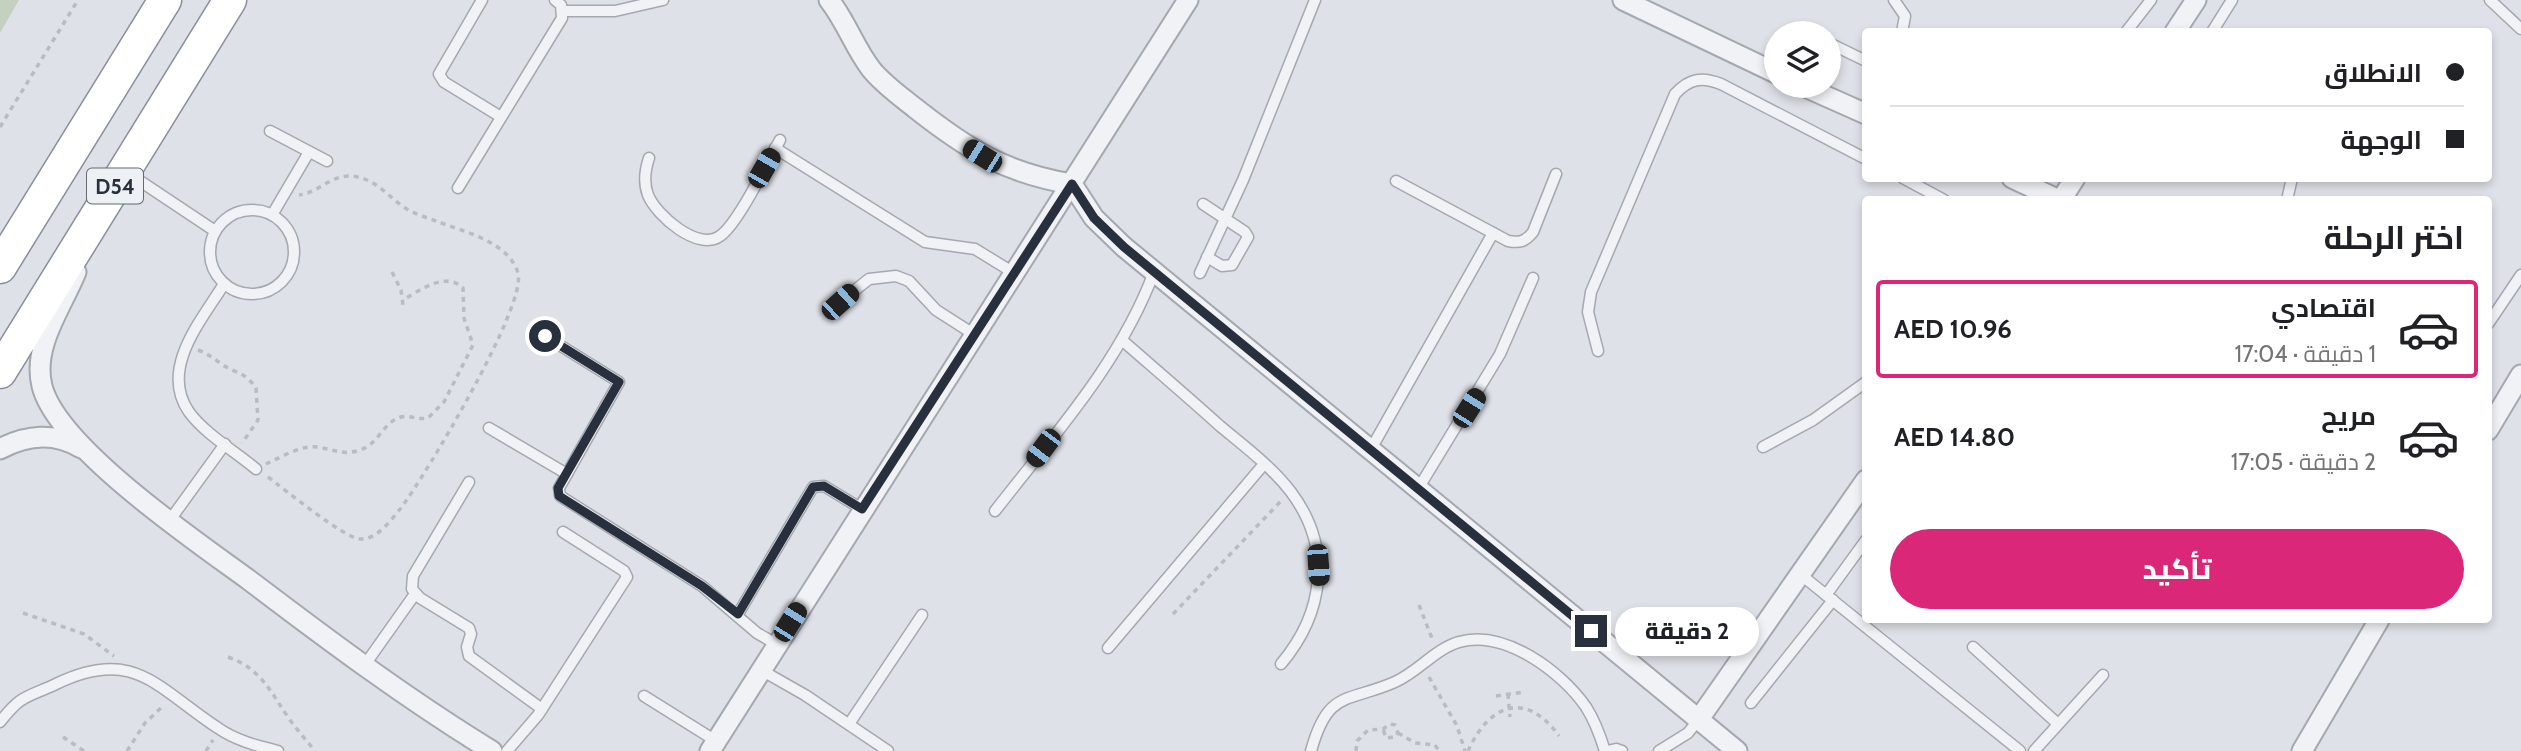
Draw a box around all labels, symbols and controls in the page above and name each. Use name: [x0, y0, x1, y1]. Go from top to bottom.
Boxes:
map controls: [1764, 21, 1841, 98]
button: layers: [1764, 21, 1841, 98]
text: الانطلاق: [2324, 57, 2422, 89]
text: الوجهة: [2341, 124, 2422, 156]
car: [959, 136, 1006, 176]
car: [745, 145, 784, 191]
road number: D54: [87, 168, 143, 204]
text: اختر الرحلة: [2324, 218, 2464, 257]
car: [818, 280, 863, 324]
text: اقتصادي: [2271, 292, 2376, 324]
icon: car: [2397, 298, 2460, 361]
text: AED 10.96: [1894, 313, 2012, 345]
route start: [529, 320, 561, 352]
text: 1 دقيقة · 17:04: [2234, 340, 2376, 368]
car: [1449, 385, 1490, 431]
text: مريح: [2321, 400, 2376, 432]
icon: car: [2397, 406, 2460, 469]
text: AED 14.80: [1894, 421, 2015, 453]
car: [1022, 425, 1065, 471]
text: 2 دقيقة · 17:05: [2231, 448, 2376, 476]
button: تأكيد: [1890, 529, 2464, 609]
car: [1307, 543, 1330, 587]
car: [770, 599, 811, 645]
callout: 2 دقيقة: [1616, 606, 1759, 656]
route end: [1575, 615, 1607, 647]
text: 2 دقيقة: [1645, 617, 1729, 645]

